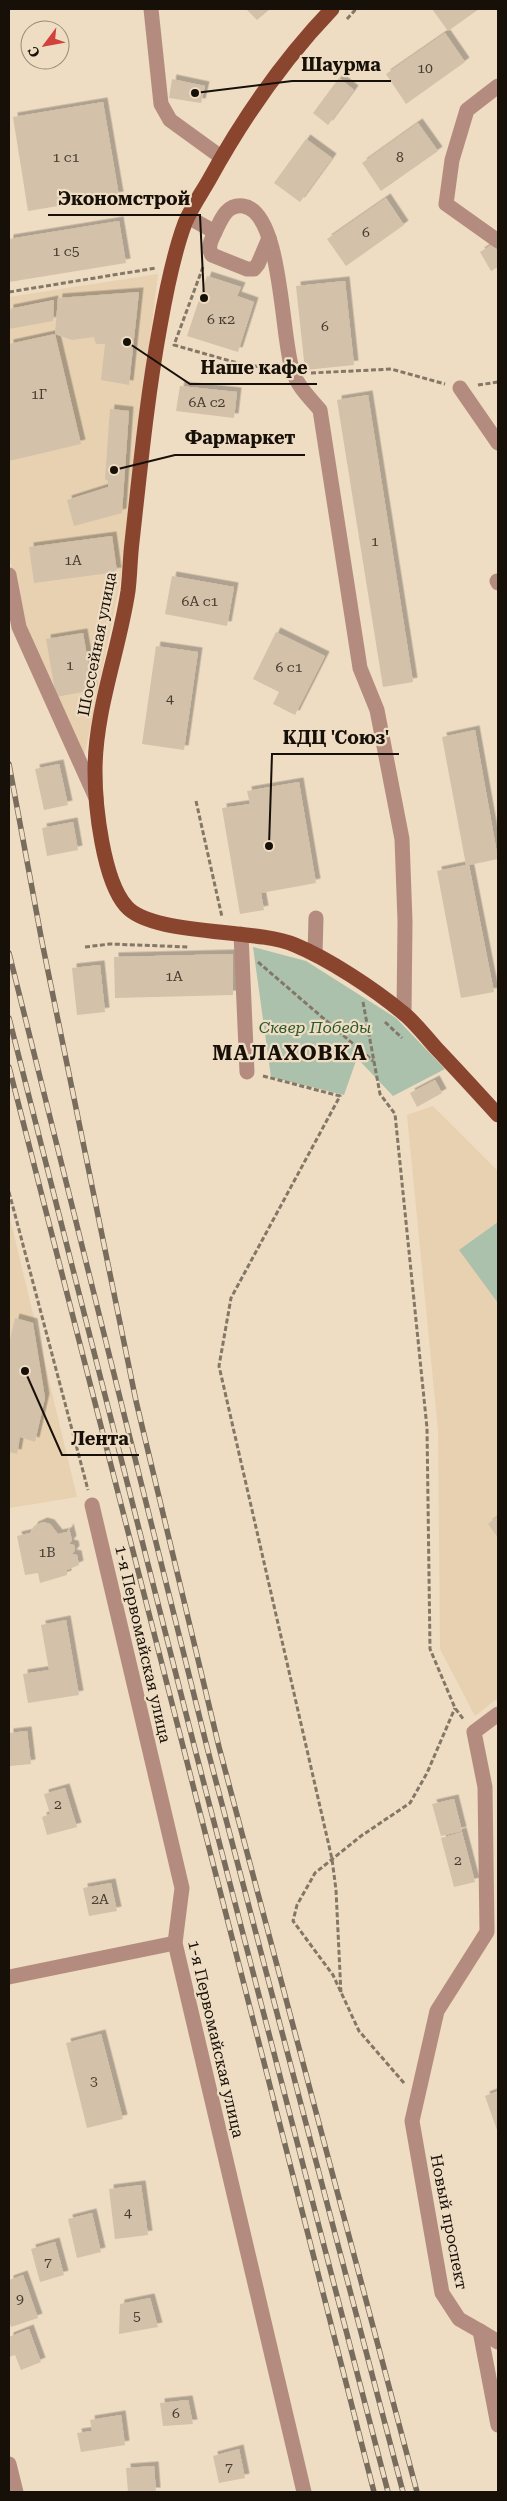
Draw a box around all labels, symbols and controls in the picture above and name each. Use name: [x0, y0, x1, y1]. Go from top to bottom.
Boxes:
north arrow: [20, 20, 70, 70]
text: С: [24, 43, 43, 60]
callout: Шаурма: [292, 48, 391, 81]
text: Шаурма: [301, 54, 381, 75]
house number: 10: [417, 60, 433, 76]
house number: 1 с1: [52, 149, 80, 165]
house number: 8: [396, 149, 404, 165]
callout: Экономстрой: [48, 182, 200, 215]
text: Экономстрой: [58, 188, 190, 209]
house number: 6: [362, 224, 370, 240]
house number: 1 с5: [52, 243, 80, 259]
house number: 6 к2: [207, 311, 235, 327]
house number: 6: [321, 318, 329, 334]
callout: Наше кафе: [190, 351, 317, 384]
text: Наше кафе: [201, 357, 308, 378]
house number: 1Г: [31, 386, 47, 402]
house number: 6А с2: [189, 394, 226, 410]
callout: Фармаркет: [175, 422, 305, 455]
text: Фармаркет: [185, 427, 296, 448]
house number: 1: [371, 533, 379, 549]
house number: 1А: [64, 552, 82, 568]
street label: Шоссейная улица: [74, 570, 120, 718]
house number: 6А с1: [182, 593, 219, 609]
house number: 1: [66, 657, 74, 673]
house number: 6 с1: [275, 659, 303, 675]
house number: 4: [166, 690, 174, 706]
callout: КДЦ 'Союз': [272, 721, 399, 754]
text: КДЦ 'Союз': [283, 727, 389, 748]
house number: 1А: [165, 968, 183, 984]
park label: Сквер Победы: [259, 1018, 371, 1037]
district label: МАЛАХОВКА: [212, 1041, 368, 1065]
callout: Лента: [62, 1422, 139, 1455]
text: Лента: [71, 1428, 129, 1449]
street label: 1-я Первомайская улица: [111, 1543, 175, 1745]
house number: 1В: [38, 1544, 56, 1560]
house number: 2: [54, 1796, 62, 1812]
house number: 2: [454, 1852, 462, 1868]
house number: 2А: [91, 1891, 109, 1907]
street label: 1-я Первомайская улица: [184, 1938, 248, 2140]
house number: 3: [90, 2073, 98, 2089]
street label: Новый проспект: [427, 2153, 471, 2291]
house number: 4: [124, 2204, 132, 2220]
house number: 7: [44, 2254, 52, 2270]
house number: 9: [16, 2291, 24, 2307]
house number: 5: [133, 2308, 141, 2324]
house number: 6: [172, 2405, 180, 2421]
house number: 7: [225, 2459, 233, 2475]

